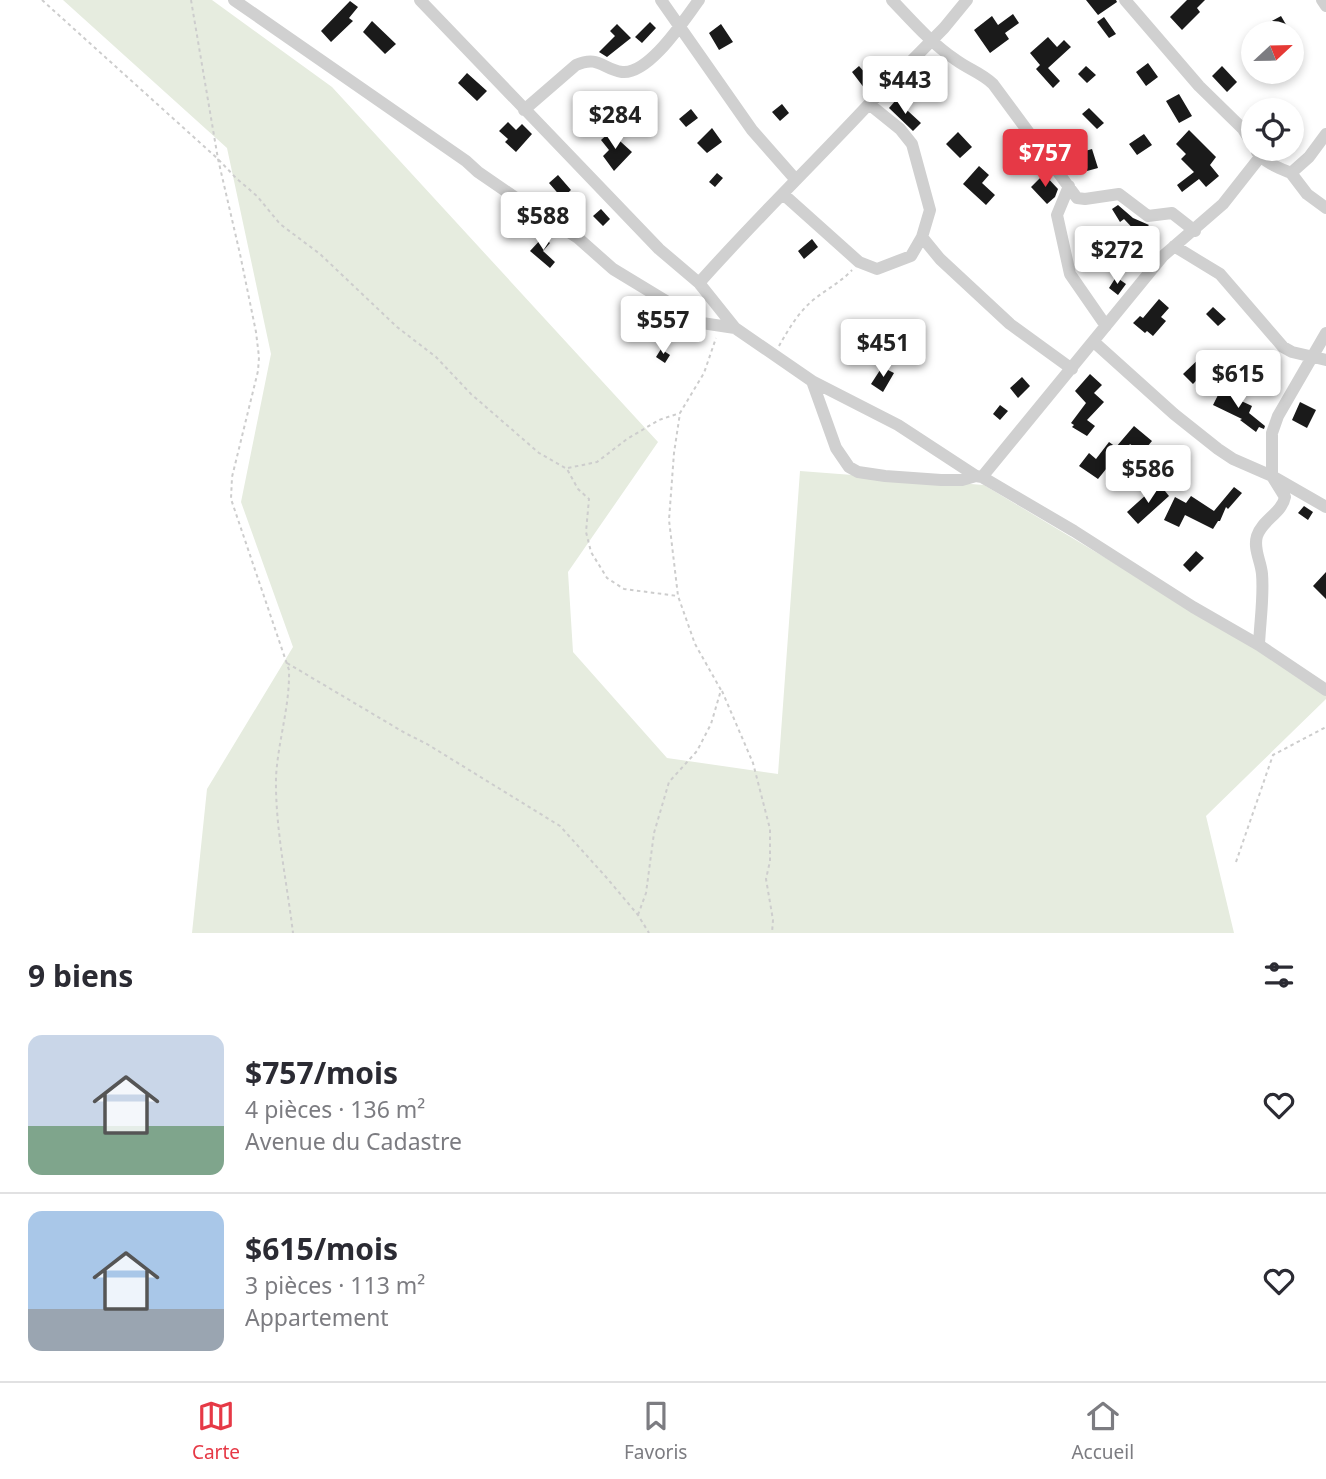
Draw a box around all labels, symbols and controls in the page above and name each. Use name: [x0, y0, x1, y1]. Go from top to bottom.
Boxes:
north arrow: [1241, 21, 1304, 84]
map controls: [1241, 21, 1304, 161]
pin: $443: [864, 57, 946, 116]
text: $443: [879, 63, 931, 95]
pin: $284: [574, 92, 656, 151]
text: $284: [589, 98, 641, 130]
button: locate: [1241, 98, 1304, 161]
pin: $757: [1004, 130, 1086, 189]
text: $757: [1019, 136, 1071, 168]
pin: $588: [502, 192, 584, 252]
text: $588: [517, 199, 569, 231]
pin: $272: [1076, 226, 1158, 286]
text: $272: [1091, 233, 1143, 265]
pin: $557: [622, 296, 704, 356]
text: $557: [637, 303, 689, 335]
pin: $451: [842, 320, 924, 379]
text: $451: [857, 326, 909, 358]
pin: $615: [1197, 350, 1279, 410]
text: $615: [1212, 357, 1264, 389]
pin: $586: [1107, 446, 1189, 505]
text: $586: [1122, 452, 1174, 484]
text: 9 biens: [28, 955, 133, 996]
icon: filters: [1260, 956, 1298, 994]
text: $757/mois: [245, 1052, 398, 1093]
icon: home: [84, 1063, 168, 1147]
icon: heart: [1260, 1086, 1298, 1124]
text: 4 pièces · 136 m²: [245, 1093, 425, 1125]
text: Avenue du Cadastre: [245, 1125, 462, 1157]
text: $615/mois: [245, 1228, 398, 1269]
icon: home: [84, 1239, 168, 1323]
icon: heart: [1260, 1262, 1298, 1300]
text: 3 pièces · 113 m²: [245, 1269, 425, 1301]
text: Appartement: [245, 1301, 389, 1333]
tab: Carte: [192, 1397, 240, 1465]
tab: Favoris: [624, 1397, 687, 1465]
tab: Accueil: [1071, 1397, 1134, 1465]

